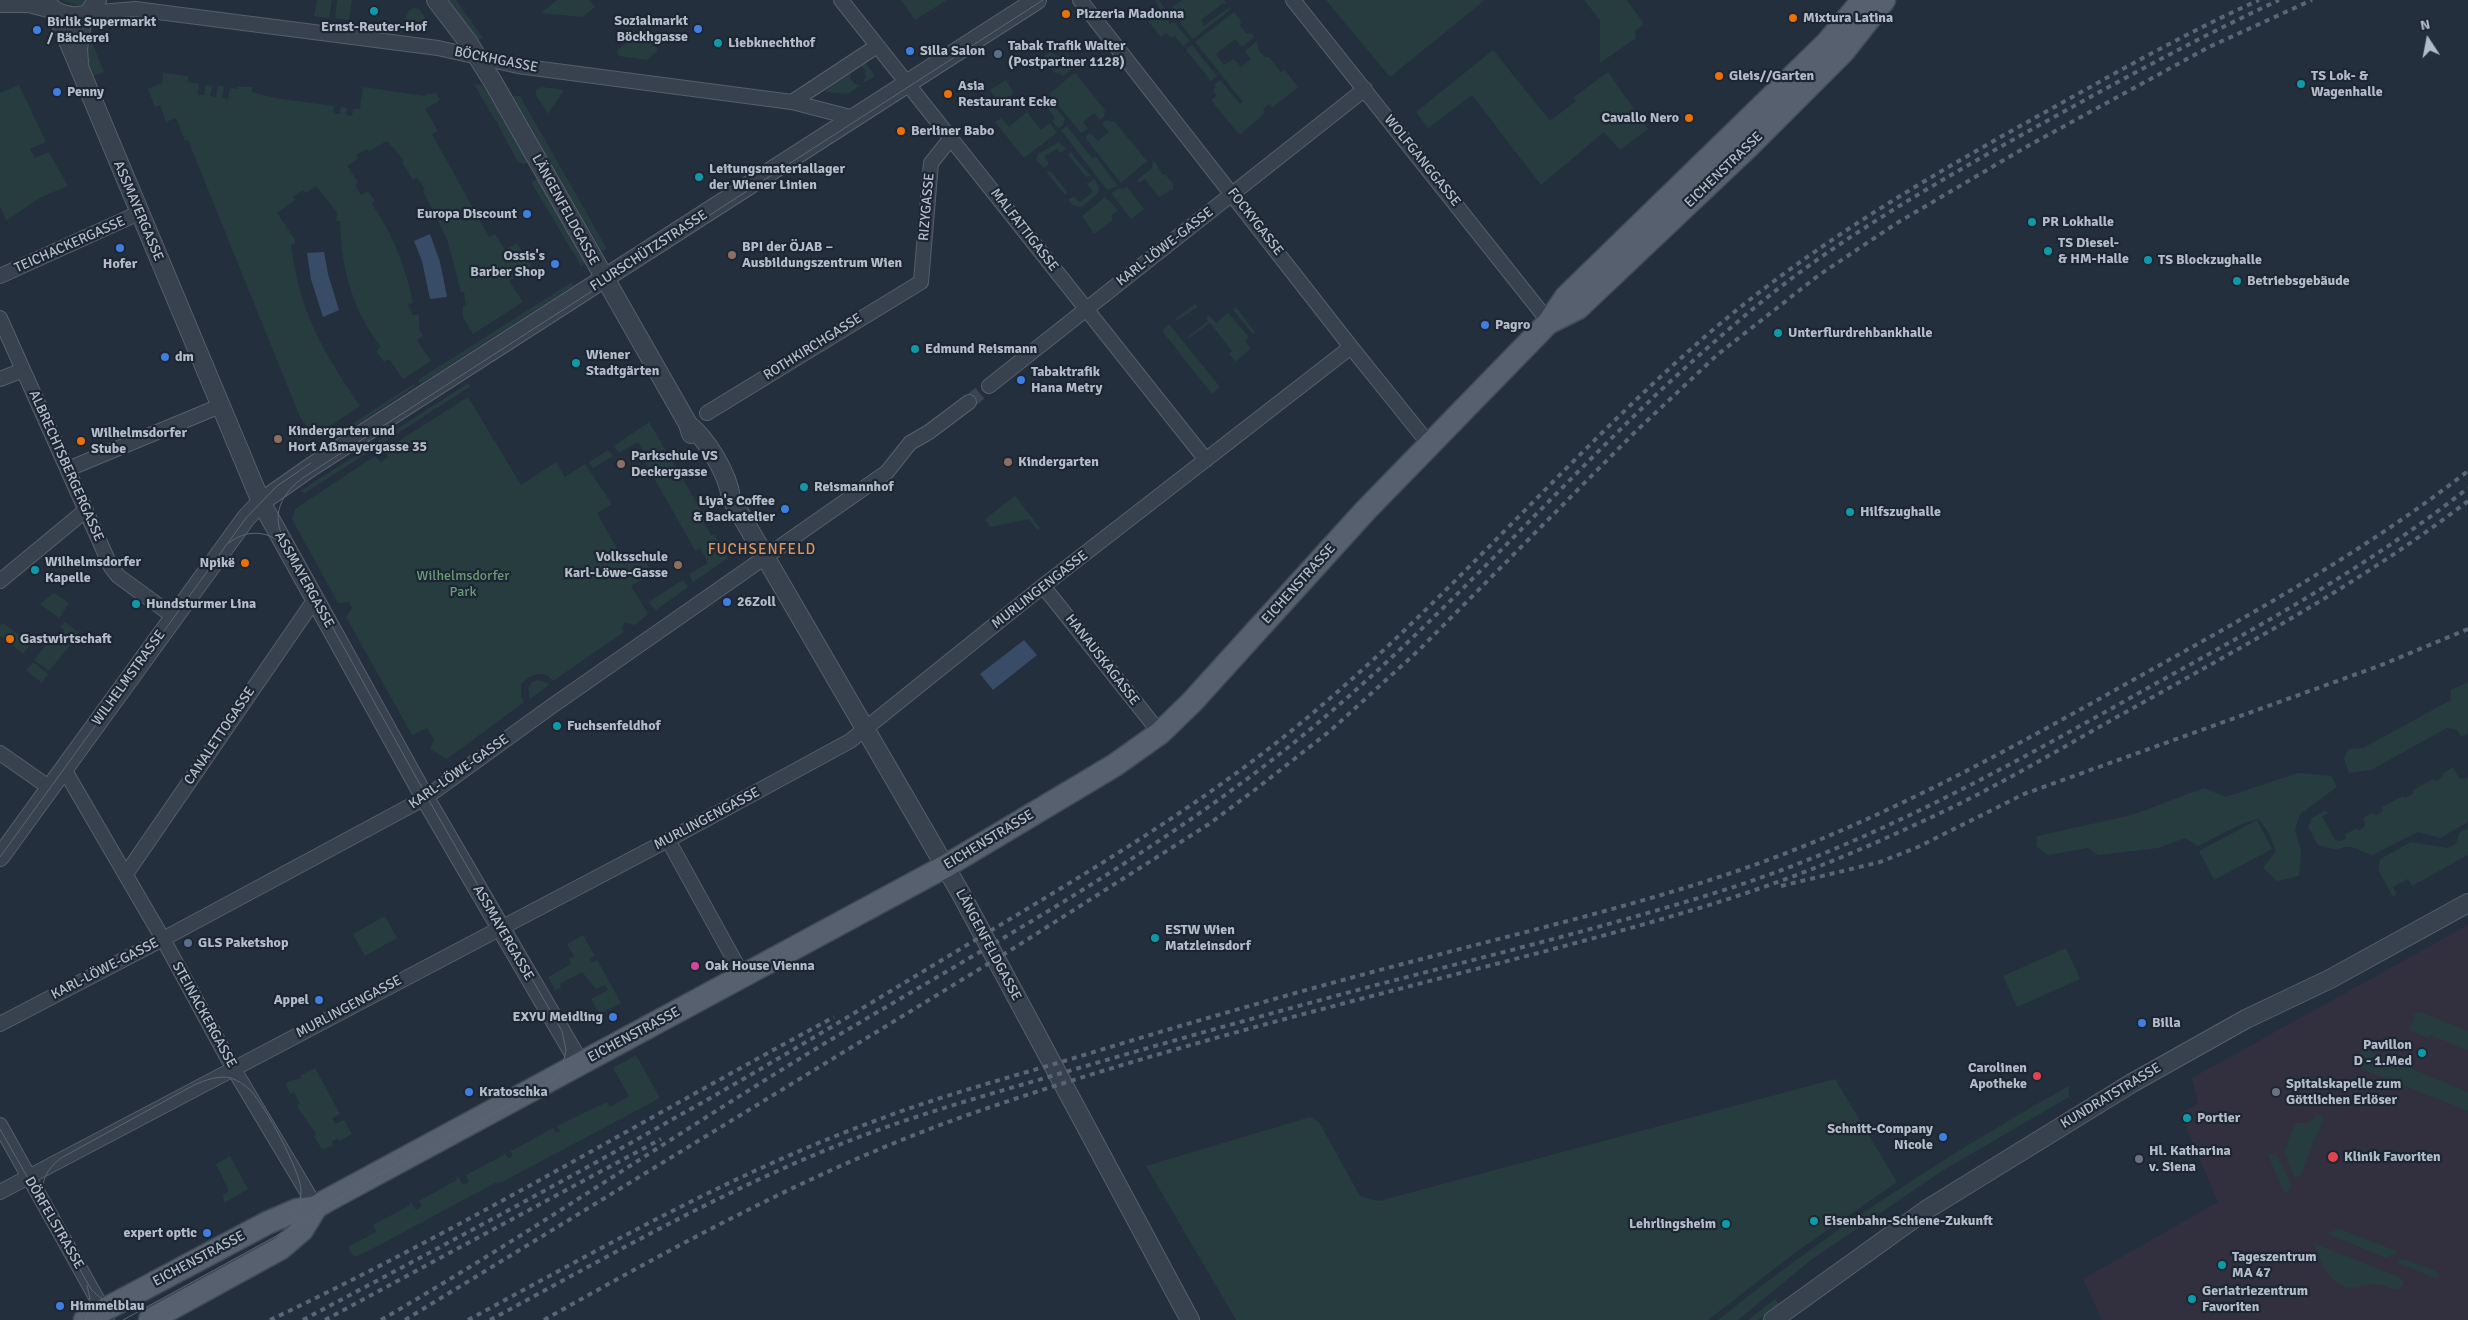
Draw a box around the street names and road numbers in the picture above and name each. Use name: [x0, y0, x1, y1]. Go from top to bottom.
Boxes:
street label: BÖCKHGASSE: [453, 44, 539, 76]
street label: WOLFGANGGASSE: [1380, 112, 1464, 210]
street label: EICHENSTRASSE: [1681, 128, 1767, 212]
street label: LÄNGENFELDGASSE: [528, 152, 602, 268]
street label: ASSMAYERGASSE: [109, 158, 167, 264]
street label: RIZYGASSE: [916, 172, 938, 242]
street label: MALFATTIGASSE: [986, 185, 1062, 275]
street label: FOCKYGASSE: [1223, 185, 1287, 259]
street label: KARL-LÖWE-GASSE: [1113, 204, 1217, 290]
street label: FLURSCHÜTZSTRASSE: [587, 207, 711, 295]
street label: TEICHACKERGASSE: [12, 213, 128, 277]
street label: ROTHKIRCHGASSE: [761, 310, 865, 384]
street label: ALBRECHTSBERGERGASSE: [25, 388, 107, 544]
street label: ASSMAYERGASSE: [271, 529, 337, 631]
street label: EICHENSTRASSE: [1259, 540, 1339, 628]
street label: MURLINGENGASSE: [989, 547, 1091, 633]
street label: HANAUSKAGASSE: [1061, 611, 1143, 709]
street label: WILHELMSTRASSE: [89, 627, 169, 729]
street label: CANALETTOGASSE: [181, 684, 259, 788]
street label: KARL-LÖWE-GASSE: [406, 731, 512, 813]
street label: MURLINGENGASSE: [651, 784, 763, 854]
street label: EICHENSTRASSE: [941, 807, 1037, 873]
street label: ASSMAYERGASSE: [469, 882, 537, 984]
street label: LÄNGENFELDGASSE: [951, 886, 1025, 1004]
street label: KARL-LÖWE-GASSE: [48, 935, 162, 1003]
street label: STEINACKERGASSE: [168, 959, 240, 1071]
street label: MURLINGENGASSE: [293, 972, 405, 1042]
street label: EICHENSTRASSE: [585, 1004, 683, 1066]
street label: KUNDRATSTRASSE: [2058, 1059, 2164, 1133]
street label: DÖRFELSTRASSE: [21, 1174, 87, 1272]
street label: EICHENSTRASSE: [150, 1228, 248, 1290]

